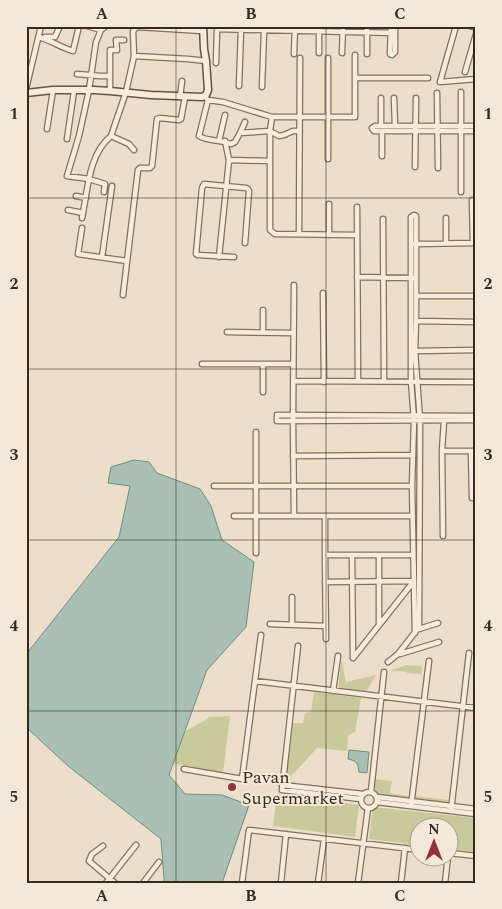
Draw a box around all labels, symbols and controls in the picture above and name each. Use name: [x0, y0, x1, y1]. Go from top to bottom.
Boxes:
text: A: [96, 2, 109, 26]
text: B: [245, 2, 257, 26]
text: C: [394, 2, 406, 26]
text: 1: [10, 102, 18, 126]
text: 1: [484, 102, 492, 126]
text: 2: [10, 272, 19, 296]
text: 2: [484, 272, 493, 296]
text: 3: [10, 443, 19, 467]
text: 3: [484, 443, 493, 467]
text: 4: [10, 614, 19, 638]
text: 4: [484, 614, 493, 638]
place label: Pavan Supermarket: [242, 764, 344, 812]
marker: Pavan Supermarket: [226, 781, 238, 793]
text: 5: [10, 785, 18, 809]
text: 5: [484, 785, 492, 809]
north arrow: [410, 816, 460, 866]
text: N: [428, 819, 440, 840]
text: A: [96, 884, 109, 908]
text: B: [245, 884, 257, 908]
text: C: [394, 884, 406, 908]

